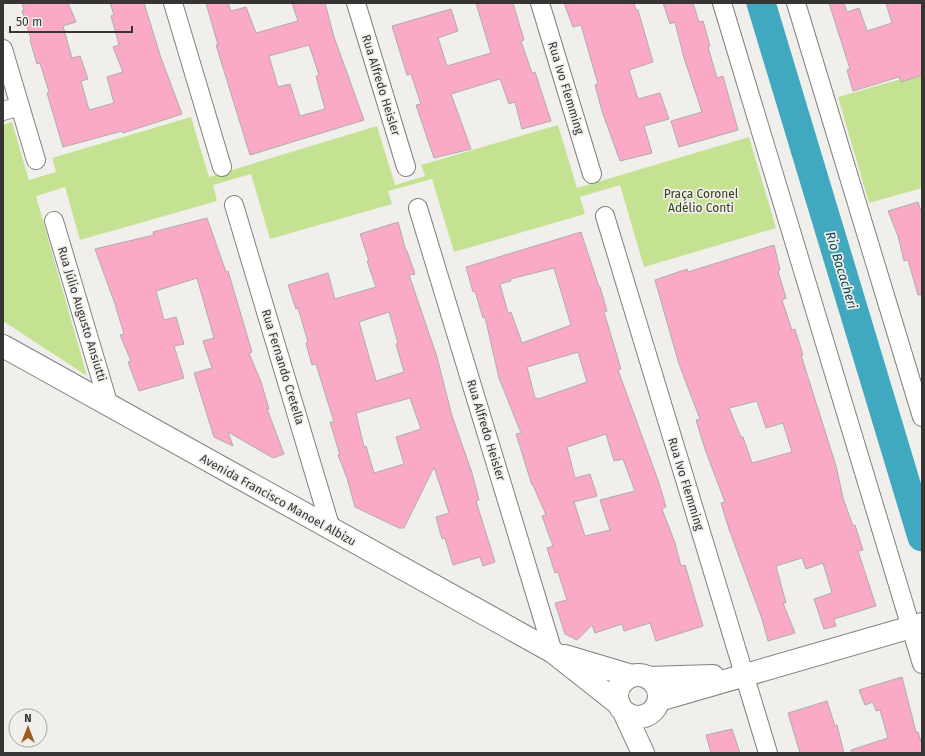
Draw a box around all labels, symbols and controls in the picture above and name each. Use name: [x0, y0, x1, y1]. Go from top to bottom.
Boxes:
scale bar: [10, 8, 132, 34]
text: 50 m: [16, 15, 42, 29]
street label: Rua Alfredo Heisler: [359, 33, 403, 138]
street label: Rua Ivo Flemming: [545, 40, 587, 137]
park label: Praça Coronel Adélio Conti: [664, 187, 739, 215]
water label: Rio Bacacheri: [823, 230, 860, 311]
street label: Rua Júlio Augusto Ansiutti: [55, 245, 109, 383]
street label: Rua Fernando Cretella: [259, 308, 307, 426]
street label: Rua Alfredo Heisler: [464, 378, 508, 483]
street label: Rua Ivo Flemming: [665, 436, 707, 533]
street label: Avenida Francisco Manoel Albizu: [197, 451, 359, 549]
north arrow: [8, 708, 48, 748]
text: N: [24, 712, 32, 725]

